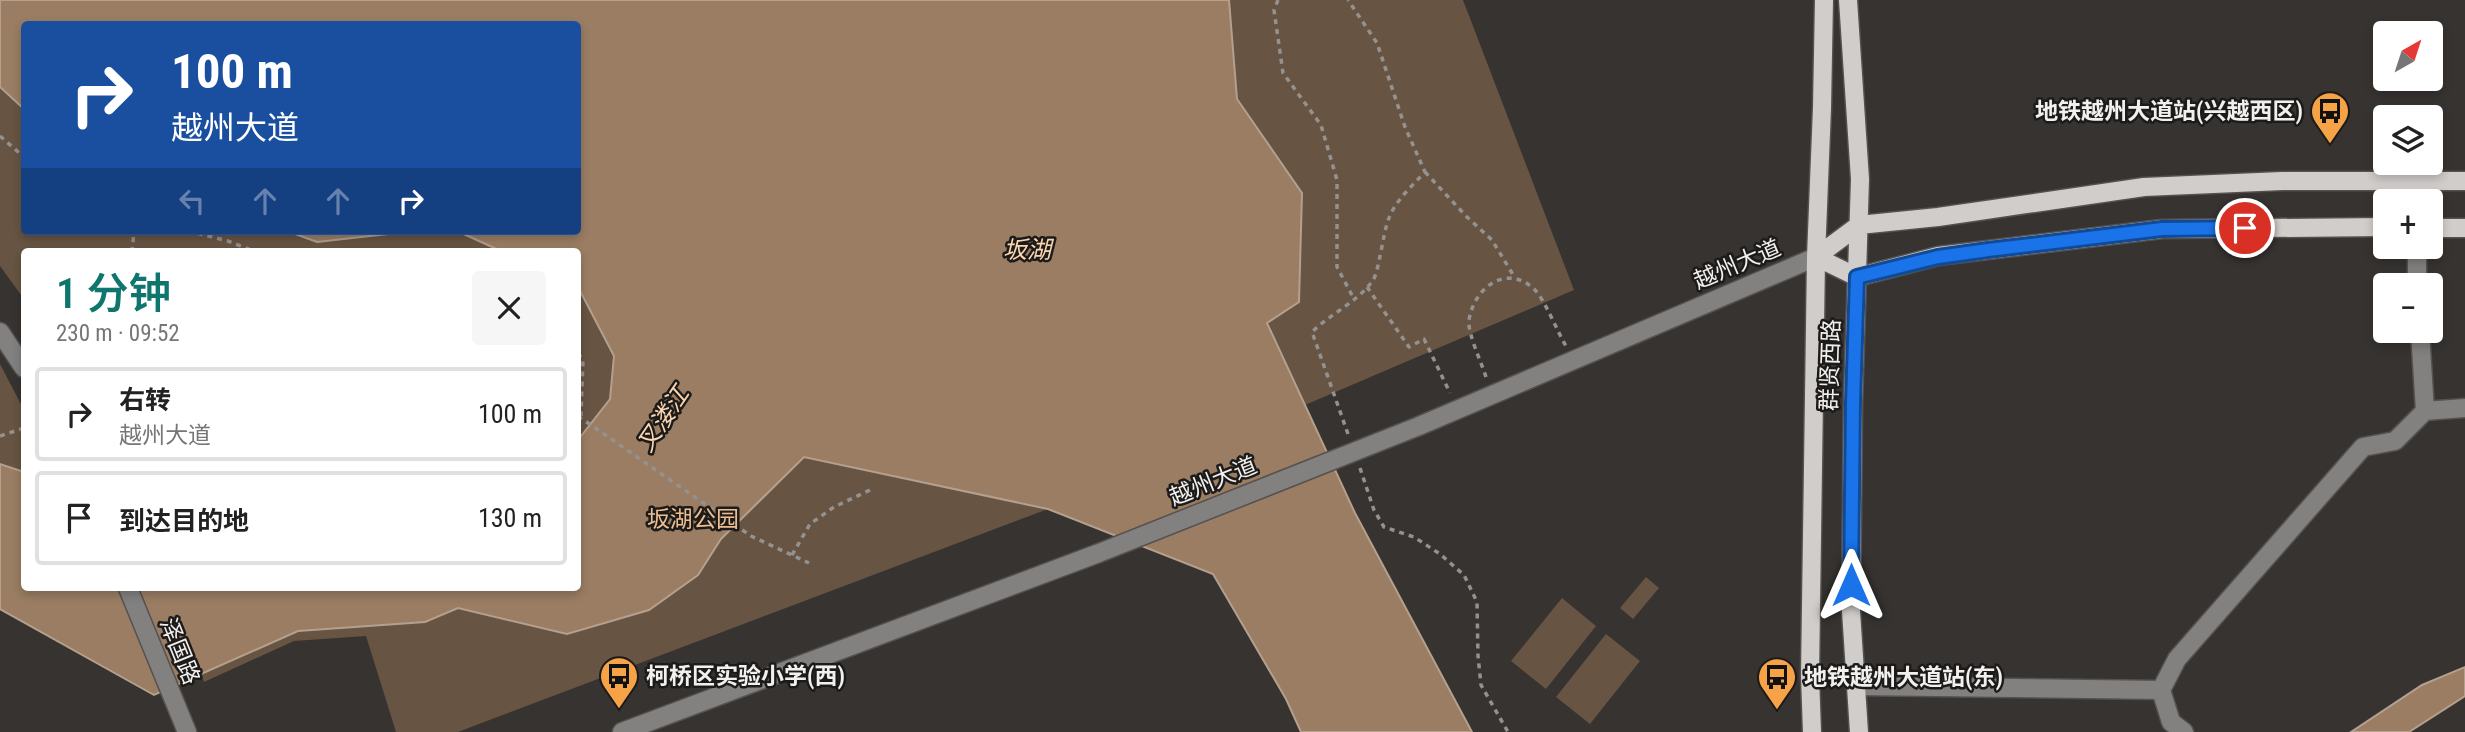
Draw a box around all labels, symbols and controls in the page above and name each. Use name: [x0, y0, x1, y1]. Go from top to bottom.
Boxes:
north arrow: [2373, 21, 2443, 91]
map controls: [2373, 21, 2443, 343]
text: 100 m: [171, 43, 293, 100]
icon: right: [56, 49, 147, 140]
bus stop icon: 地铁越州大道站(兴越西区): [2309, 90, 2351, 145]
place label: 地铁越州大道站(兴越西区): [2035, 98, 2303, 125]
button: layers: [2373, 105, 2443, 175]
text: 越州大道: [171, 109, 299, 147]
icon: left: [173, 182, 211, 220]
icon: ahead: [246, 182, 284, 220]
icon: ahead: [319, 182, 357, 220]
icon: right: [392, 182, 430, 220]
button: +: [2373, 189, 2443, 259]
pin: [2215, 198, 2275, 258]
icon: arrive: [2226, 209, 2264, 247]
street label: 越州大道: [1690, 234, 1785, 295]
water label: 坂湖: [1003, 236, 1055, 264]
text: 1 分钟: [56, 269, 171, 318]
button: close: [472, 271, 546, 345]
button: −: [2373, 273, 2443, 343]
street label: 群贤西路: [1815, 319, 1846, 411]
text: 230 m · 09:52: [56, 320, 180, 347]
water label: 叉溇江: [631, 379, 696, 457]
text: 右转: [119, 385, 171, 415]
icon: right: [60, 395, 98, 433]
text: 100 m: [478, 399, 542, 429]
text: 越州大道: [119, 422, 211, 449]
street label: 越州大道: [1165, 452, 1261, 511]
icon: arrive: [60, 499, 98, 537]
text: 130 m: [478, 503, 542, 533]
text: 到达目的地: [119, 506, 249, 536]
park label: 坂湖公园: [647, 506, 739, 533]
position arrow: [1814, 548, 1888, 622]
street label: 泽国路: [154, 614, 205, 688]
bus stop icon: 柯桥区实验小学(西): [598, 655, 640, 710]
bus stop icon: 地铁越州大道站(东): [1756, 656, 1798, 711]
place label: 柯桥区实验小学(西): [646, 663, 845, 690]
place label: 地铁越州大道站(东): [1804, 664, 2003, 691]

